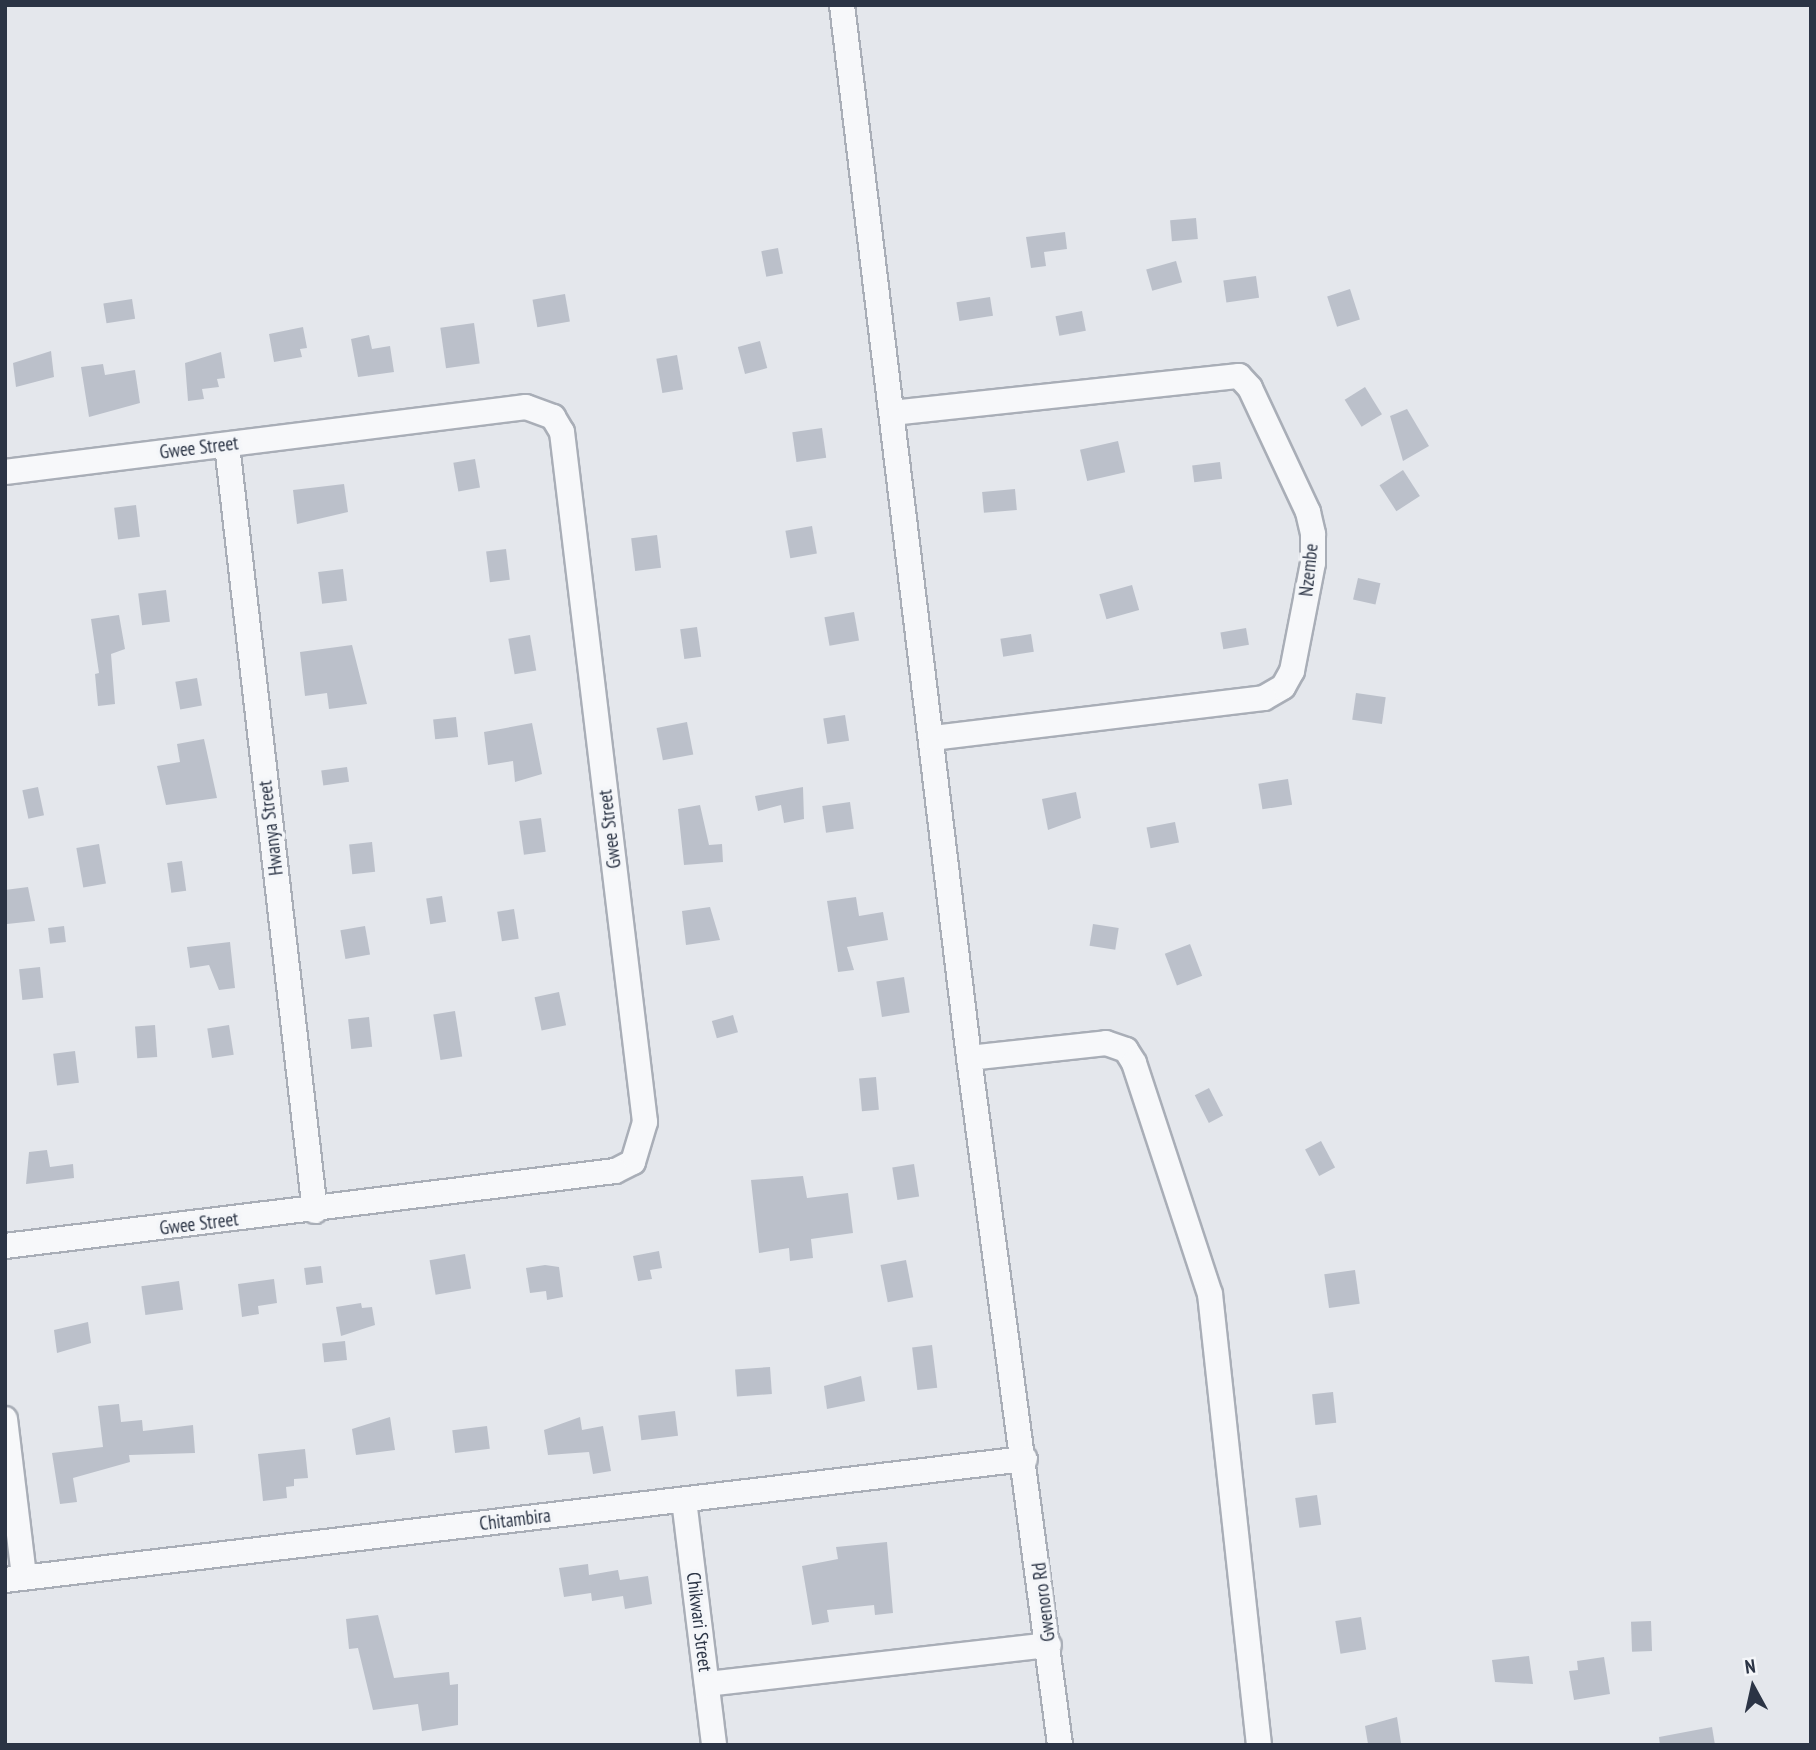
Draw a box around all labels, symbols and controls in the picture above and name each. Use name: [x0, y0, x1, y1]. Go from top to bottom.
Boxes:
street label: Gwee Street: [158, 432, 240, 464]
street label: Nzembe: [1295, 542, 1323, 598]
street label: Hwanya Street: [254, 779, 288, 877]
street label: Gwee Street: [594, 788, 626, 870]
street label: Gwee Street: [158, 1208, 240, 1240]
street label: Chitambira: [478, 1504, 552, 1536]
street label: Gwenoro Rd: [1028, 1561, 1060, 1643]
street label: Chikwari Street: [682, 1571, 716, 1673]
north arrow: [1718, 1652, 1788, 1722]
text: N: [1743, 1654, 1757, 1679]

